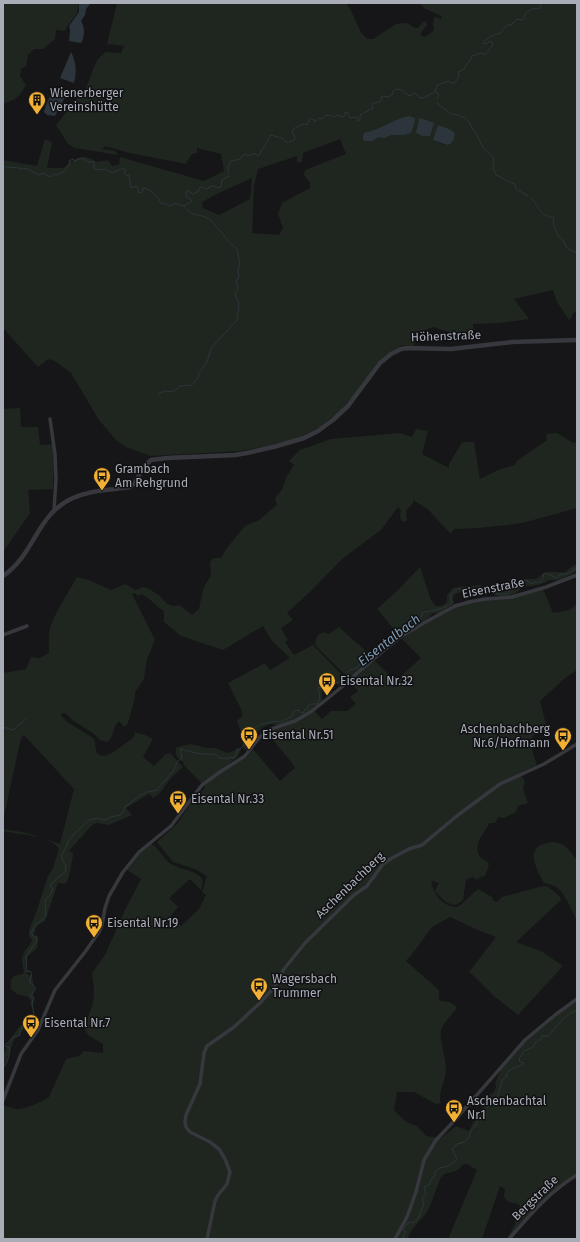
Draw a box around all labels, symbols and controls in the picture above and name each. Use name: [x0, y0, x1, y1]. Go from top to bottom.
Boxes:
place label: Wienerberger Vereinshütte: [50, 86, 124, 114]
building icon: Wienerberger Vereinshütte: [27, 90, 47, 115]
street label: Höhenstraße: [411, 328, 481, 344]
place label: Grambach Am Rehgrund: [115, 462, 188, 490]
bus stop icon: Grambach Am Rehgrund: [92, 466, 112, 491]
street label: Eisenstraße: [461, 575, 525, 601]
water label: Eisentalbach: [355, 611, 423, 669]
bus stop icon: Eisental Nr.32: [317, 671, 337, 696]
place label: Eisental Nr.32: [340, 674, 413, 688]
place label: Aschenbachberg Nr.6/Hofmann: [461, 722, 551, 750]
bus stop icon: Eisental Nr.51: [239, 725, 259, 750]
bus stop icon: Aschenbachberg Nr.6/Hofmann: [553, 726, 573, 751]
place label: Eisental Nr.51: [262, 728, 334, 742]
bus stop icon: Eisental Nr.33: [168, 789, 188, 814]
place label: Eisental Nr.33: [191, 792, 264, 806]
street label: Aschenbachberg: [313, 848, 388, 921]
bus stop icon: Eisental Nr.19: [84, 913, 104, 938]
place label: Eisental Nr.19: [107, 916, 178, 930]
place label: Wagersbach Trummer: [272, 972, 337, 1000]
bus stop icon: Wagersbach Trummer: [249, 976, 269, 1001]
bus stop icon: Eisental Nr.7: [21, 1013, 41, 1038]
place label: Eisental Nr.7: [44, 1016, 110, 1030]
place label: Aschenbachtal Nr.1: [467, 1094, 547, 1122]
bus stop icon: Aschenbachtal Nr.1: [444, 1098, 464, 1123]
street label: Bergstraße: [509, 1173, 561, 1223]

